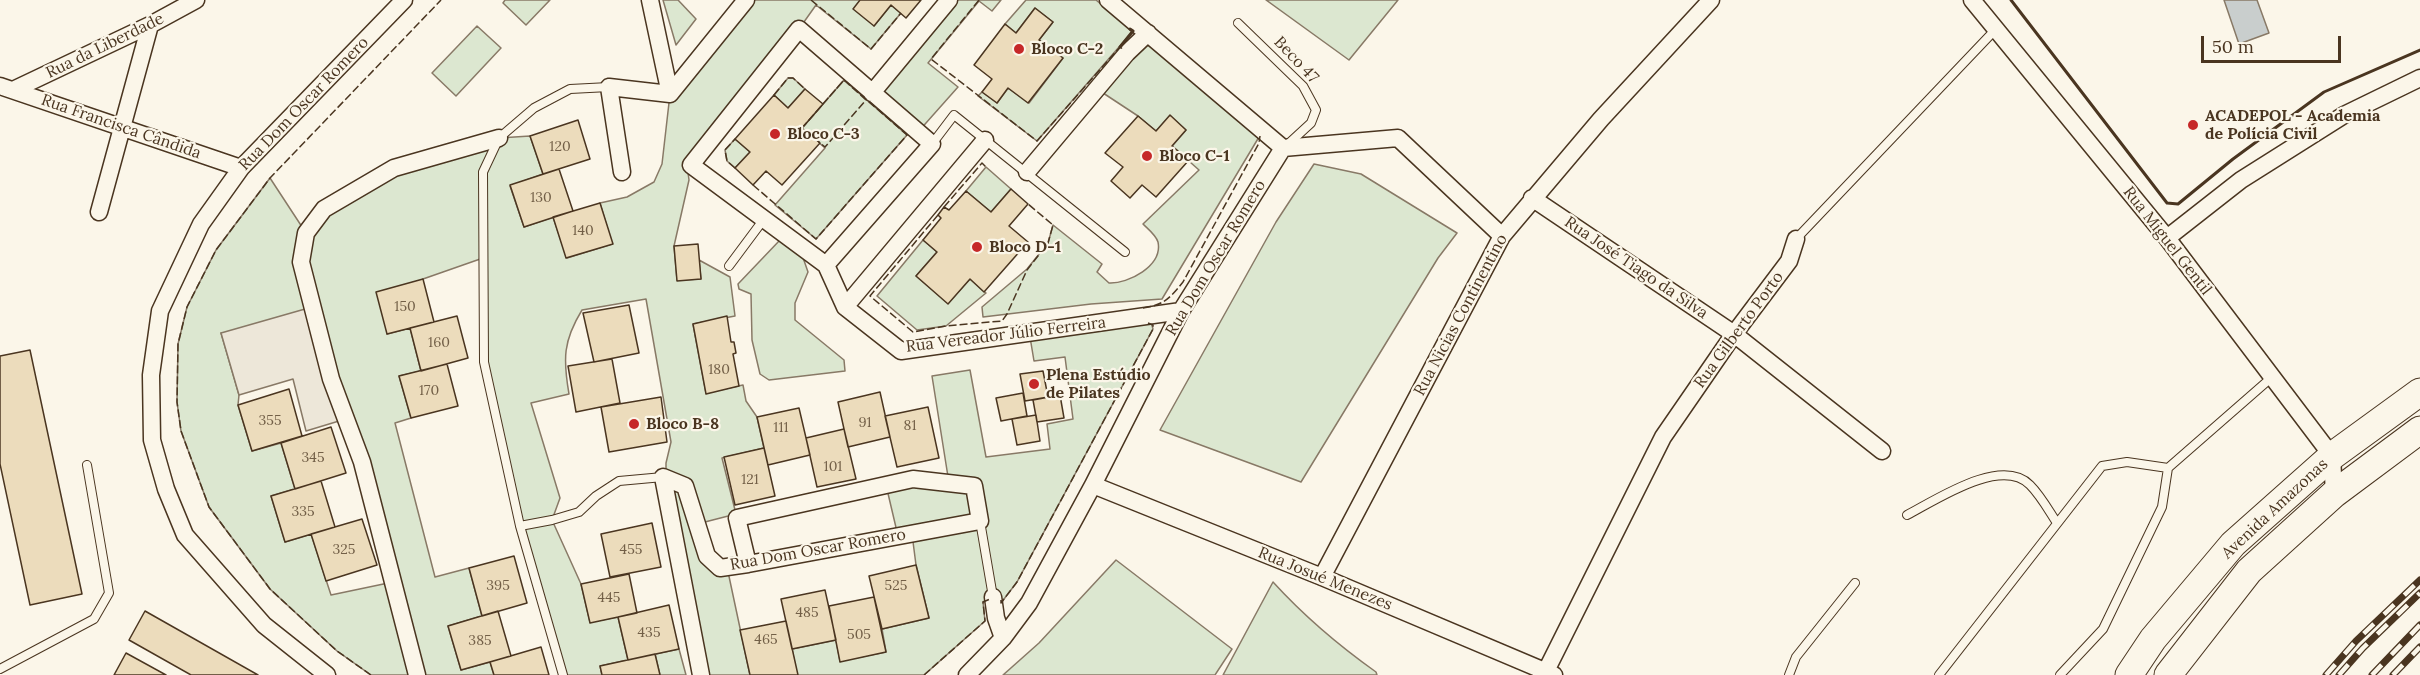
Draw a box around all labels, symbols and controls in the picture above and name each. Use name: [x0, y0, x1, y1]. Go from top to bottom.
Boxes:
street label: Rua da Liberdade: [43, 9, 167, 83]
scale bar: [2204, 24, 2344, 62]
street label: Rua Dom Oscar Romero: [235, 33, 373, 175]
street label: Beco 47: [1270, 33, 1322, 87]
text: 50 m: [2212, 35, 2254, 58]
place label: Bloco C-2: [1031, 39, 1103, 59]
marker: Bloco C-2: [1012, 42, 1026, 56]
street label: Rua Francisca Cândida: [39, 91, 203, 163]
place label: ACADEPOL - Academia de Polícia Civil: [2205, 106, 2380, 144]
marker: ACADEPOL - Academia de Polícia Civil: [2186, 118, 2200, 132]
place label: Bloco C-3: [787, 124, 860, 144]
marker: Bloco C-3: [768, 127, 782, 141]
house number: 120: [549, 139, 571, 155]
place label: Bloco C-1: [1159, 146, 1230, 166]
marker: Bloco C-1: [1140, 149, 1154, 163]
street label: Rua Dom Oscar Romero: [1162, 177, 1270, 339]
street label: Rua Miguel Gentil: [2119, 183, 2215, 299]
house number: 130: [530, 190, 552, 206]
street label: Rua José Tiago da Silva: [1561, 213, 1711, 323]
house number: 140: [572, 223, 594, 239]
street label: Rua Nicias Continentino: [1410, 231, 1512, 399]
place label: Bloco D-1: [989, 237, 1061, 257]
marker: Bloco D-1: [970, 240, 984, 254]
street label: Rua Gilberto Porto: [1690, 268, 1788, 392]
house number: 150: [394, 299, 416, 315]
street label: Rua Vereador Júlio Ferreira: [905, 313, 1107, 357]
house number: 160: [428, 335, 450, 351]
house number: 180: [708, 362, 730, 378]
place label: Plena Estúdio de Pilates: [1046, 365, 1151, 403]
marker: Plena Estúdio de Pilates: [1027, 377, 1041, 391]
house number: 170: [419, 383, 439, 399]
house number: 355: [258, 413, 282, 429]
place label: Bloco B-8: [646, 414, 719, 434]
house number: 91: [858, 415, 872, 431]
marker: Bloco B-8: [627, 417, 641, 431]
house number: 81: [904, 418, 916, 434]
house number: 111: [773, 420, 789, 436]
house number: 345: [301, 450, 325, 466]
street label: Avenida Amazonas: [2218, 455, 2332, 563]
house number: 101: [824, 459, 842, 475]
house number: 121: [741, 472, 759, 488]
house number: 335: [291, 504, 315, 520]
street label: Rua Dom Oscar Romero: [729, 525, 907, 575]
house number: 325: [333, 542, 355, 558]
house number: 455: [620, 542, 642, 558]
street label: Rua Josué Menezes: [1255, 543, 1395, 615]
house number: 395: [486, 578, 510, 594]
house number: 525: [885, 578, 907, 594]
house number: 445: [598, 590, 620, 606]
house number: 485: [795, 605, 819, 621]
house number: 435: [637, 625, 661, 641]
house number: 505: [847, 627, 871, 643]
house number: 465: [754, 632, 778, 648]
house number: 385: [468, 633, 492, 649]

